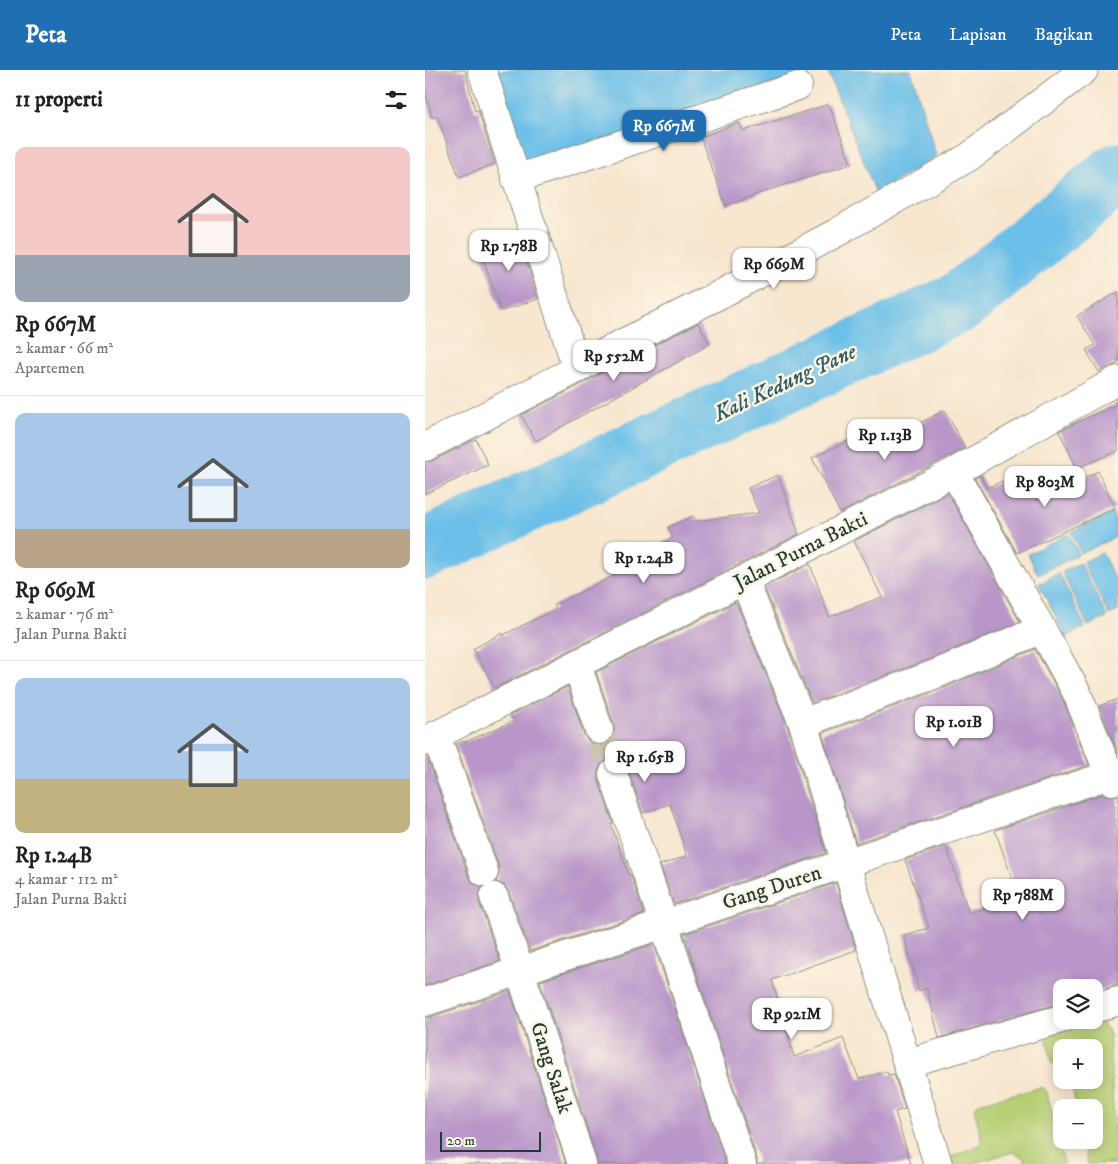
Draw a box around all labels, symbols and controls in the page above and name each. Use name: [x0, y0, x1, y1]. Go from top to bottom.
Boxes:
text: Peta: [25, 20, 66, 50]
text: Peta: [890, 24, 921, 46]
text: Lapisan: [949, 24, 1007, 46]
text: Bagikan: [1035, 24, 1093, 46]
icon: filters: [382, 86, 410, 114]
text: 11 properti: [15, 87, 103, 113]
pin: Rp 667M: [618, 109, 710, 152]
text: Rp 667M: [633, 116, 695, 136]
icon: home: [168, 180, 258, 270]
pin: Rp 1.78B: [457, 230, 561, 272]
text: Rp 1.78B: [480, 236, 538, 256]
pin: Rp 669M: [728, 248, 820, 290]
text: Rp 669M: [743, 254, 805, 274]
text: Rp 667M: [15, 312, 96, 338]
text: 2 kamar · 66 m²: [15, 338, 113, 358]
water label: Kali Kedung Pane: [709, 338, 861, 428]
pin: Rp 552M: [568, 340, 660, 382]
text: Rp 552M: [584, 346, 644, 366]
text: Apartemen: [15, 358, 85, 378]
pin: Rp 1.13B: [833, 418, 937, 461]
text: Rp 1.13B: [858, 425, 912, 445]
icon: home: [168, 445, 258, 535]
pin: Rp 803M: [999, 466, 1091, 508]
text: Rp 803M: [1015, 472, 1075, 492]
street label: Jalan Purna Bakti: [728, 506, 872, 597]
pin: Rp 1.24B: [592, 542, 696, 584]
text: Rp 1.24B: [615, 548, 673, 568]
text: Rp 669M: [15, 578, 96, 604]
text: 2 kamar · 76 m²: [15, 604, 113, 624]
text: Jalan Purna Bakti: [15, 624, 127, 644]
pin: Rp 1.01B: [902, 706, 1006, 748]
icon: home: [168, 710, 258, 800]
text: Rp 1.01B: [926, 712, 982, 732]
pin: Rp 1.65B: [593, 740, 697, 783]
text: Rp 1.65B: [616, 747, 674, 767]
text: Rp 1.24B: [15, 843, 92, 869]
street label: Gang Duren: [719, 860, 825, 916]
text: 4 kamar · 112 m²: [15, 869, 118, 889]
pin: Rp 788M: [977, 878, 1069, 921]
text: Rp 788M: [992, 885, 1054, 905]
text: Jalan Purna Bakti: [15, 889, 127, 909]
map controls: [1053, 979, 1103, 1149]
button: layers: [1053, 979, 1103, 1029]
pin: Rp 921M: [746, 998, 838, 1040]
text: Rp 921M: [763, 1004, 821, 1024]
street label: Gang Salak: [524, 1019, 578, 1118]
button: +: [1053, 1039, 1103, 1089]
button: −: [1053, 1099, 1103, 1149]
scale bar: [440, 1129, 541, 1152]
text: 20 m: [447, 1132, 475, 1150]

